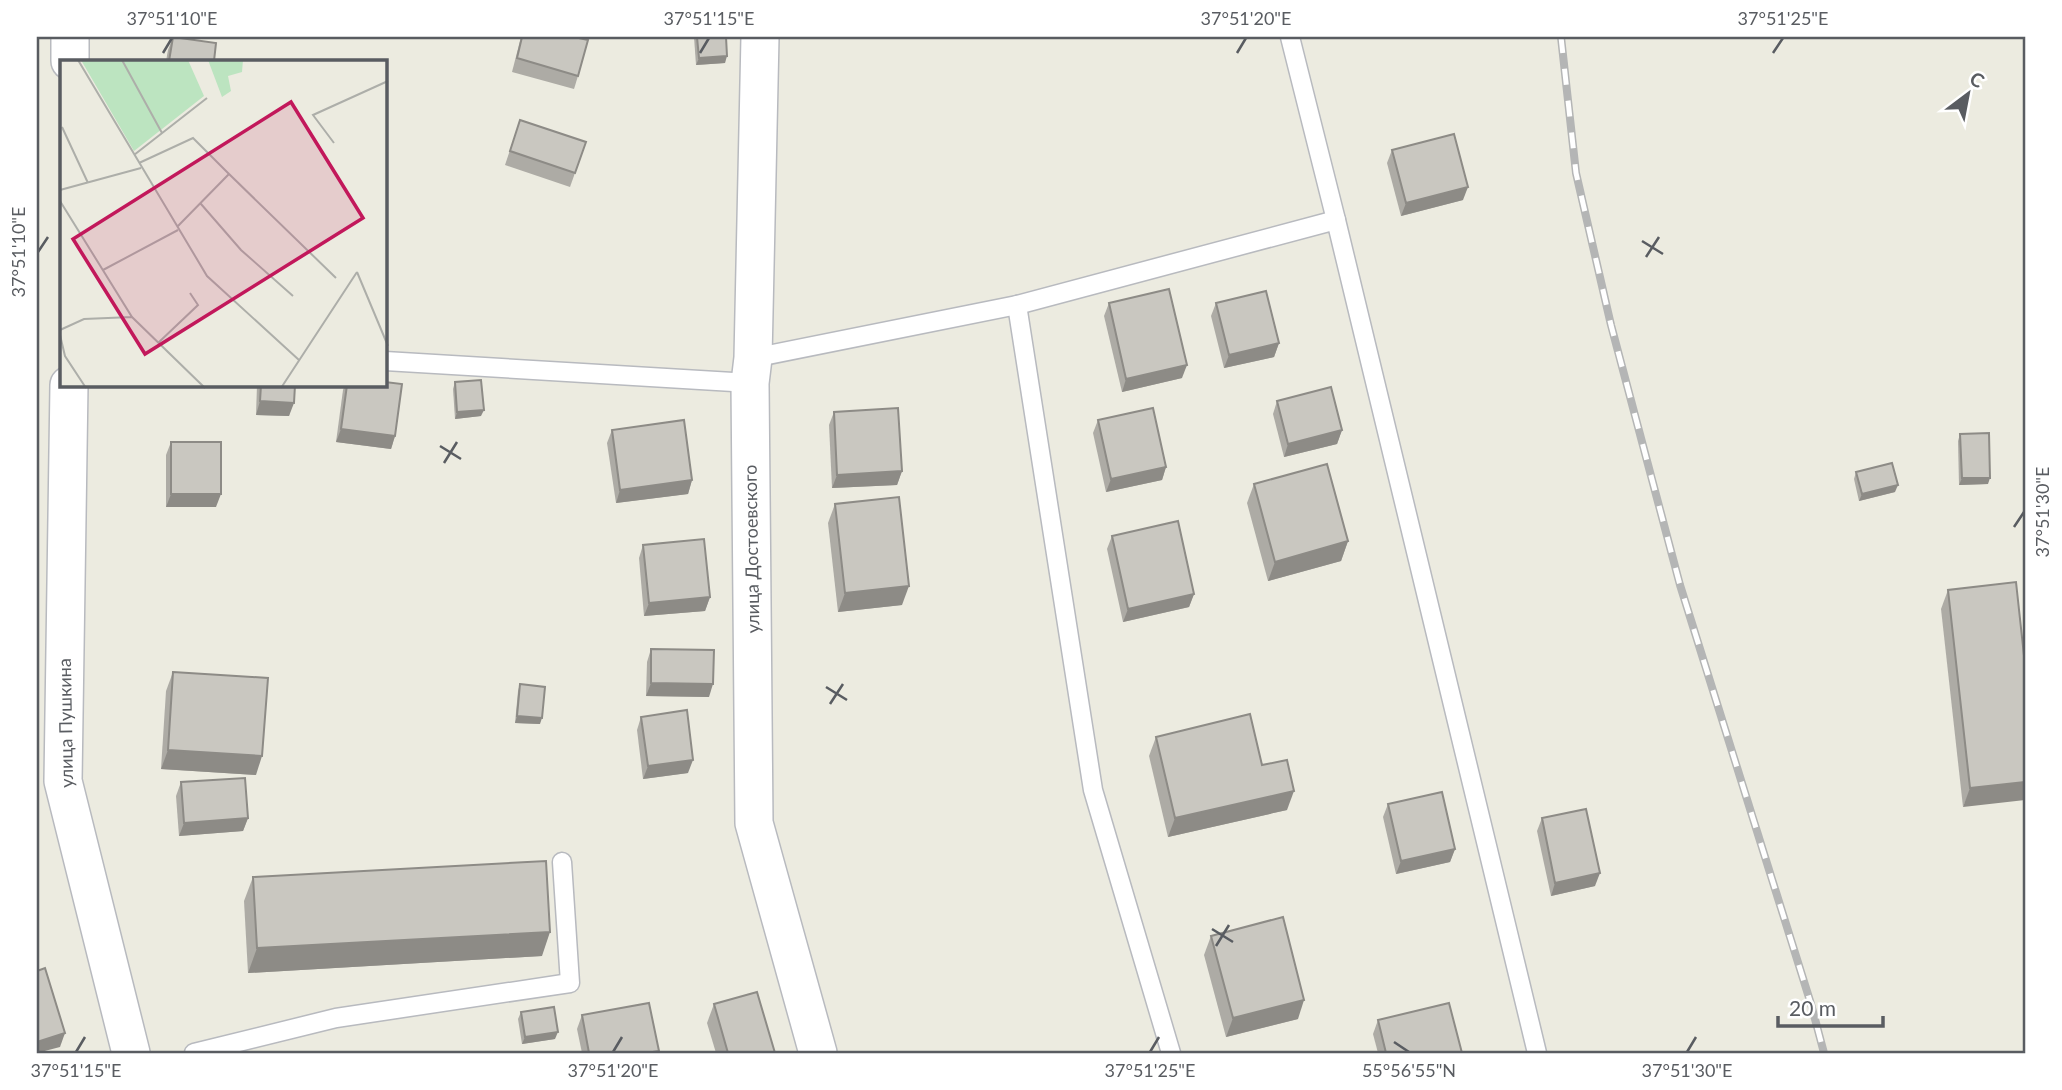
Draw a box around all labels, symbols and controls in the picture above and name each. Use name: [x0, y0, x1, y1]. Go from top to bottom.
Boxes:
text: 37°51'10"E: [127, 7, 217, 29]
text: 37°51'15"E: [664, 7, 754, 29]
text: 37°51'20"E: [1201, 7, 1291, 29]
text: 37°51'25"E: [1738, 7, 1828, 29]
inset map: [60, 60, 387, 387]
north arrow: [1932, 60, 2002, 130]
text: С: [1966, 66, 1989, 92]
text: 37°51'10"E: [7, 207, 29, 297]
street label: улица Достоевского: [739, 465, 763, 633]
text: 37°51'30"E: [2031, 467, 2053, 557]
street label: улица Пушкина: [53, 658, 77, 788]
scale bar: [1778, 985, 1884, 1029]
text: 20 m: [1789, 995, 1836, 1020]
text: 37°51'15"E: [31, 1059, 121, 1081]
text: 37°51'20"E: [568, 1059, 658, 1081]
text: 37°51'25"E: [1105, 1059, 1195, 1081]
text: 55°56'55"N: [1362, 1059, 1456, 1081]
text: 37°51'30"E: [1642, 1059, 1732, 1081]

